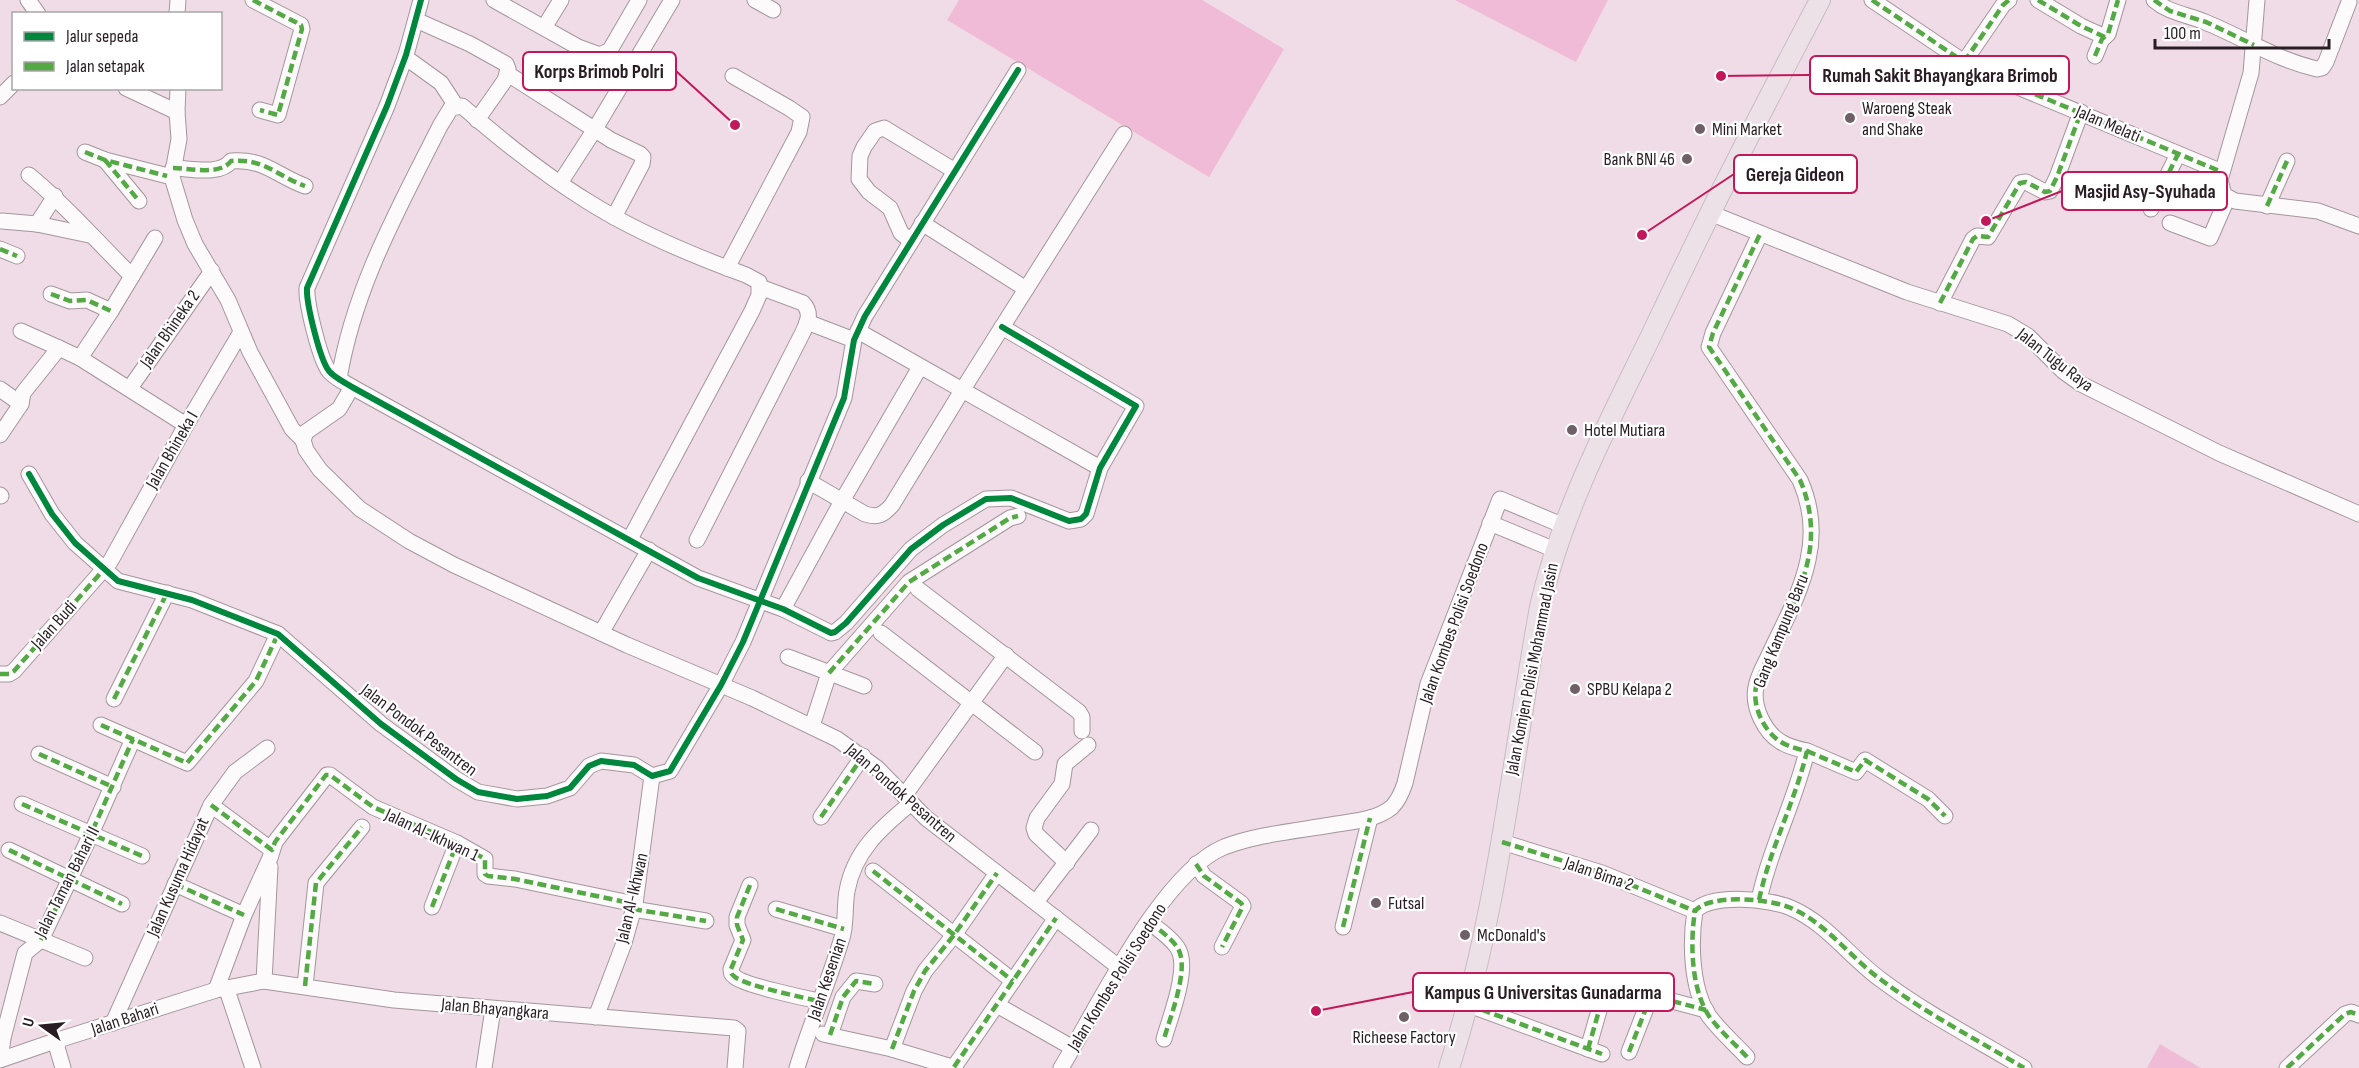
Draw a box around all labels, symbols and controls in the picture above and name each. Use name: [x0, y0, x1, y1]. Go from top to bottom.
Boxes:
legend: [12, 12, 222, 90]
scale bar: [2155, 12, 2329, 50]
text: 100 m: [2164, 23, 2201, 44]
text: Jalur sepeda: [65, 26, 138, 47]
callout: Korps Brimob Polri: [523, 52, 676, 90]
text: Jalan setapak: [65, 56, 145, 77]
callout: Rumah Sakit Bhayangkara Brimob: [1810, 56, 2069, 94]
text: Korps Brimob Polri: [534, 60, 664, 84]
text: Rumah Sakit Bhayangkara Brimob: [1822, 64, 2058, 88]
place label: Waroeng Steak and Shake: [1862, 98, 1952, 140]
street label: Jalan Melati: [2071, 101, 2144, 147]
marker: Waroeng Steak and Shake: [1843, 111, 1857, 125]
place label: Mini Market: [1712, 119, 1783, 140]
marker: Mini Market: [1693, 122, 1707, 136]
place label: Bank BNI 46: [1603, 149, 1675, 170]
marker: Bank BNI 46: [1680, 152, 1694, 166]
callout: Gereja Gideon: [1734, 155, 1857, 193]
text: Gereja Gideon: [1746, 163, 1844, 187]
callout: Masjid Asy-Syuhada: [2062, 172, 2227, 210]
text: Masjid Asy-Syuhada: [2074, 180, 2216, 204]
street label: Jalan Bhineka 2: [135, 286, 204, 373]
street label: Jalan Tugu Raya: [2012, 323, 2097, 396]
street label: Jalan Bhineka I: [141, 408, 203, 493]
place label: Hotel Mutiara: [1584, 420, 1665, 441]
marker: Hotel Mutiara: [1565, 423, 1579, 437]
street label: Jalan Kombes Polisi Soedono: [1415, 540, 1493, 707]
street label: Jalan Komjen Polisi Mohammad Jasin: [1501, 561, 1563, 778]
street label: Gang Kampung Baru: [1749, 571, 1813, 691]
street label: Jalan Budi: [26, 596, 81, 654]
street label: Jalan Pondok Pesantren: [356, 679, 481, 781]
place label: SPBU Kelapa 2: [1587, 679, 1672, 700]
marker: SPBU Kelapa 2: [1568, 682, 1582, 696]
street label: Jalan Pondok Pesantren: [840, 738, 961, 847]
street label: Jalan Al-Ikhwan 1: [381, 804, 483, 866]
street label: Jalan Kusuma Hidayat: [142, 814, 214, 941]
street label: Jalan Taman Bahari II: [30, 823, 104, 942]
street label: Jalan Al-Ikhwan: [611, 851, 653, 946]
street label: Jalan Bima 2: [1561, 852, 1636, 896]
place label: Futsal: [1388, 893, 1424, 914]
marker: Futsal: [1369, 896, 1383, 910]
street label: Jalan Kombes Polisi Soedono: [1063, 899, 1171, 1055]
place label: McDonald's: [1477, 925, 1546, 946]
marker: McDonald's: [1458, 928, 1472, 942]
street label: Jalan Kesenian: [803, 935, 851, 1024]
callout: Kampus G Universitas Gunadarma: [1413, 973, 1674, 1011]
text: Kampus G Universitas Gunadarma: [1424, 981, 1662, 1005]
street label: Jalan Bhayangkara: [439, 994, 550, 1024]
north arrow: [12, 996, 72, 1056]
street label: Jalan Bahari: [88, 998, 161, 1040]
marker: Richeese Factory: [1397, 1010, 1411, 1024]
text: U: [19, 1016, 39, 1029]
place label: Richeese Factory: [1352, 1027, 1456, 1048]

